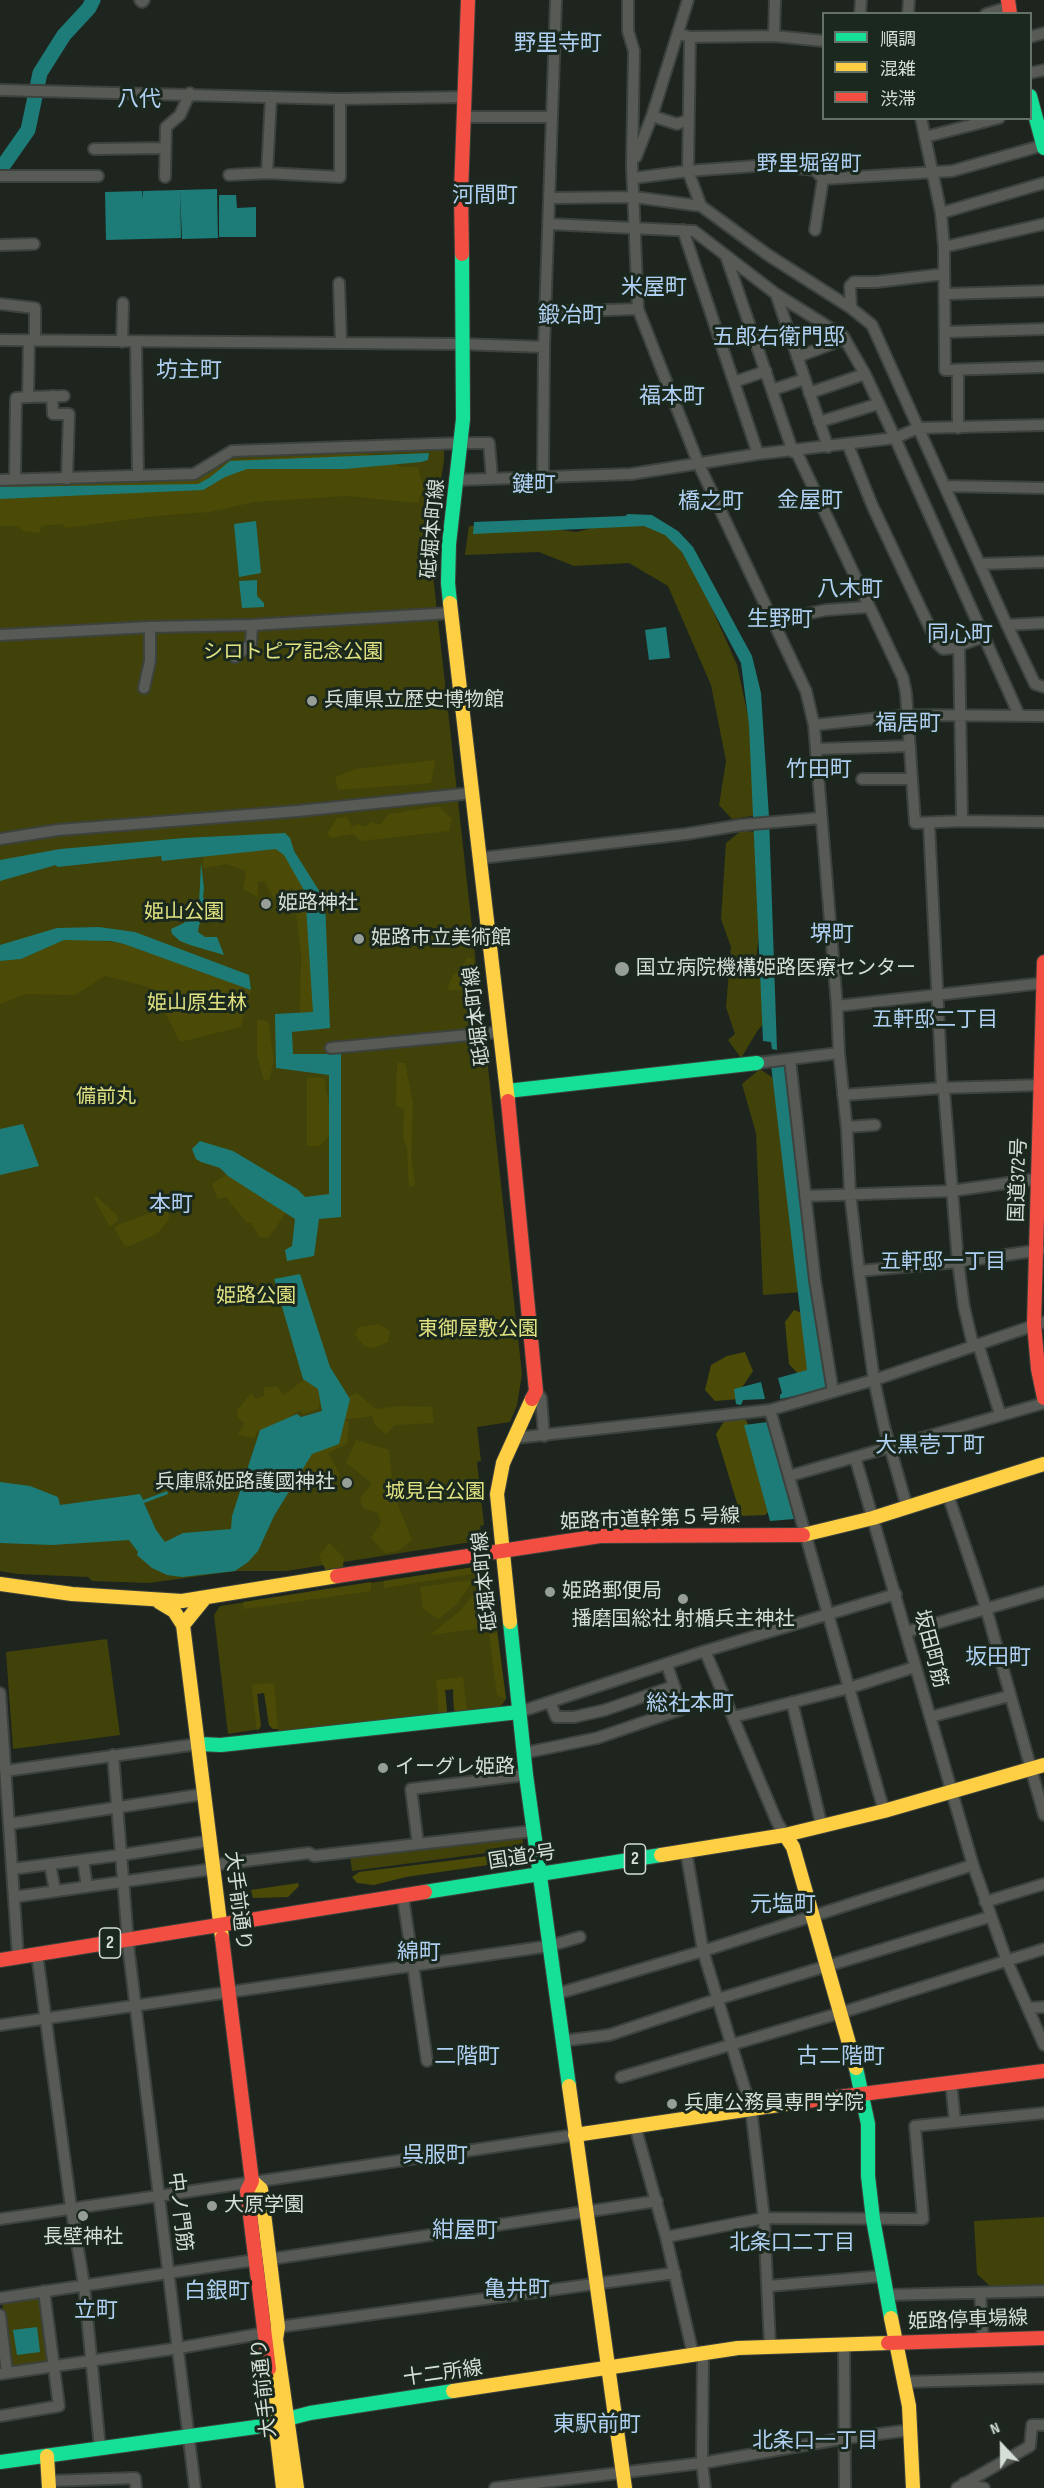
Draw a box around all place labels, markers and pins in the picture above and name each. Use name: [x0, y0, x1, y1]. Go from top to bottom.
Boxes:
place label: 兵庫県立歴史博物館: [324, 689, 504, 713]
marker: 兵庫県立歴史博物館: [305, 694, 319, 708]
place label: 姫路神社: [278, 892, 358, 916]
marker: 姫路神社: [259, 897, 273, 911]
place label: 姫路市立美術館: [371, 927, 511, 951]
marker: 姫路市立美術館: [352, 932, 366, 946]
place label: 国立病院機構姫路医療センター: [636, 957, 916, 981]
marker: 国立病院機構姫路医療センター: [613, 960, 631, 978]
place label: 兵庫縣姫路護國神社: [155, 1471, 335, 1495]
marker: 兵庫縣姫路護國神社: [340, 1476, 354, 1490]
place label: 姫路郵便局: [562, 1580, 662, 1604]
marker: 姫路郵便局: [543, 1585, 557, 1599]
marker: 播磨国総社 射楯兵主神社: [676, 1592, 690, 1606]
place label: 播磨国総社 射楯兵主神社: [571, 1608, 795, 1632]
place label: イーグレ姫路: [395, 1756, 515, 1780]
marker: イーグレ姫路: [376, 1761, 390, 1775]
place label: 兵庫公務員専門学院: [684, 2092, 864, 2116]
marker: 兵庫公務員専門学院: [665, 2097, 679, 2111]
place label: 大原学園: [224, 2194, 304, 2218]
marker: 大原学園: [205, 2199, 219, 2213]
marker: 長壁神社: [76, 2209, 90, 2223]
place label: 長壁神社: [43, 2226, 123, 2250]

